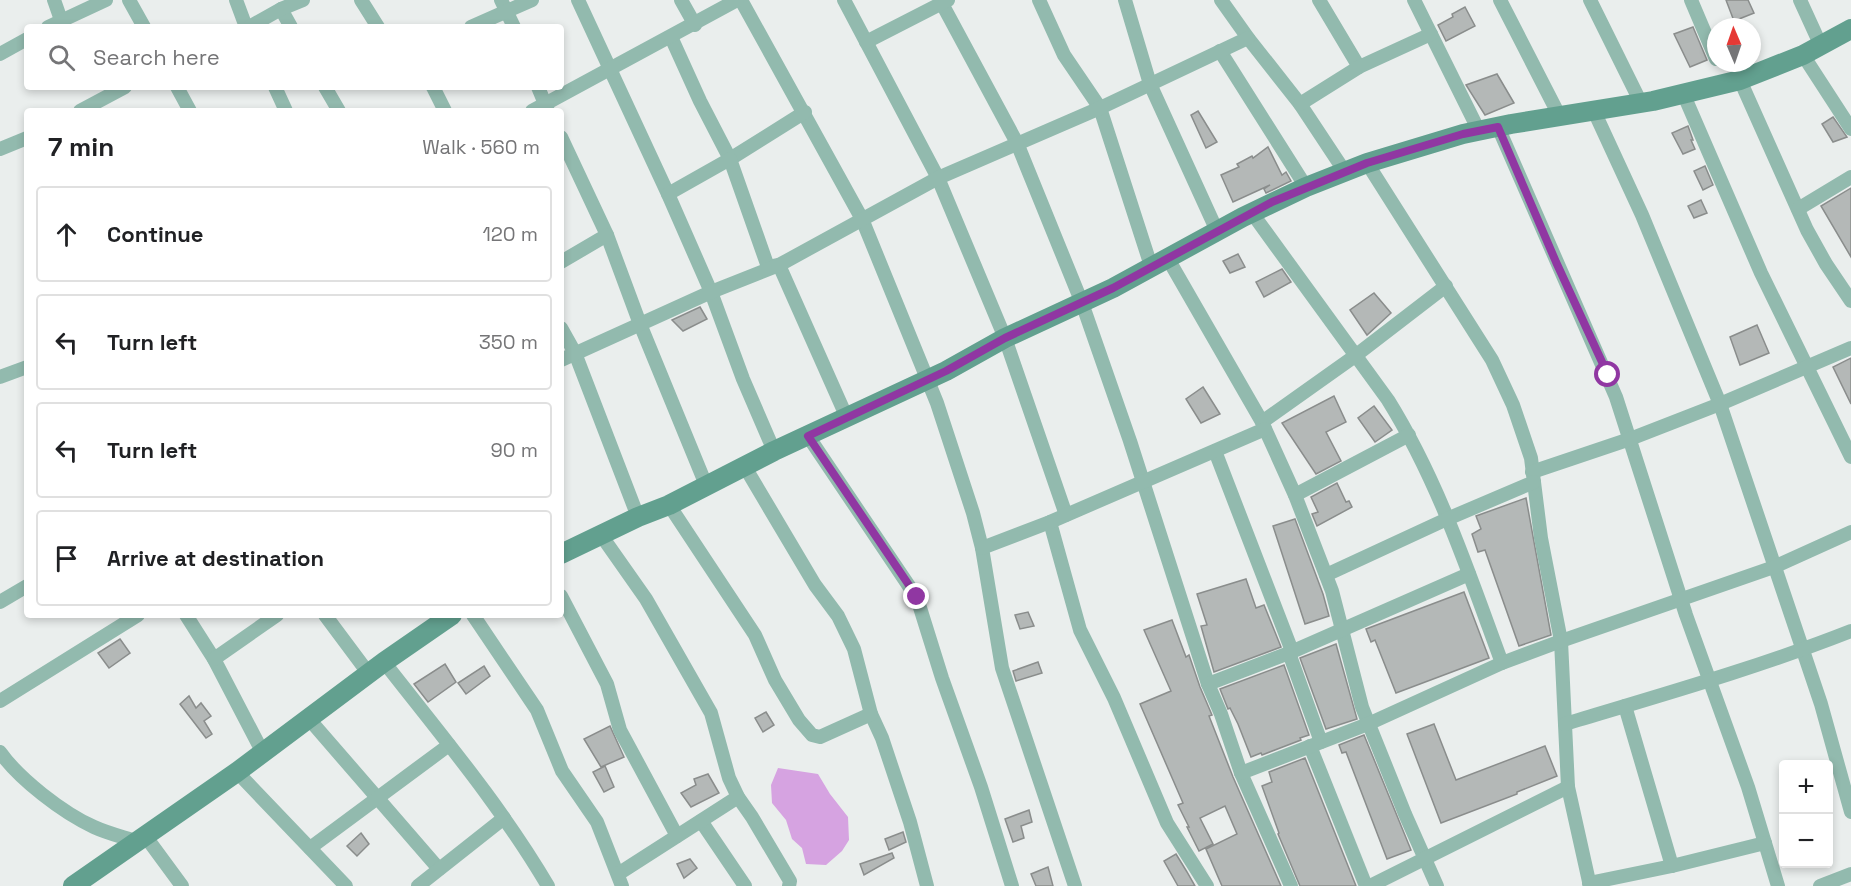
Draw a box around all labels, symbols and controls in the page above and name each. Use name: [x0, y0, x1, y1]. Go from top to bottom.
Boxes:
north arrow: [1707, 18, 1761, 72]
search box: [24, 24, 564, 90]
icon: search: [45, 41, 78, 74]
text: Search here: [93, 43, 220, 71]
text: 7 min: [48, 130, 114, 164]
text: Walk · 560 m: [422, 134, 540, 160]
icon: ahead: [50, 218, 83, 251]
text: Continue: [107, 220, 203, 248]
text: 120 m: [482, 221, 538, 247]
icon: left: [50, 326, 83, 359]
text: Turn left: [107, 328, 197, 356]
text: 350 m: [479, 329, 538, 355]
route start: [1594, 361, 1620, 387]
icon: left: [50, 434, 83, 467]
text: Turn left: [107, 436, 197, 464]
text: 90 m: [491, 437, 538, 463]
icon: arrive: [50, 542, 83, 575]
text: Arrive at destination: [107, 544, 324, 572]
route end: [903, 583, 929, 609]
map controls: [1779, 760, 1833, 868]
button: +: [1779, 760, 1833, 814]
button: −: [1779, 814, 1833, 868]

